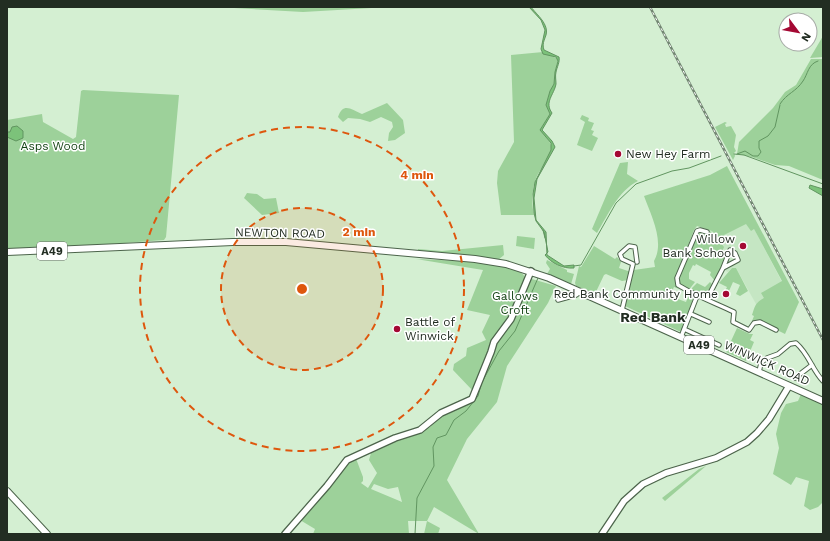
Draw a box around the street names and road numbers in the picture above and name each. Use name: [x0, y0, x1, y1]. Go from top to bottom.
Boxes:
street label: NEWTON ROAD: [235, 225, 325, 241]
road number: A49: [37, 242, 67, 260]
road number: A49: [684, 336, 714, 354]
street label: WINWICK ROAD: [722, 338, 812, 388]

